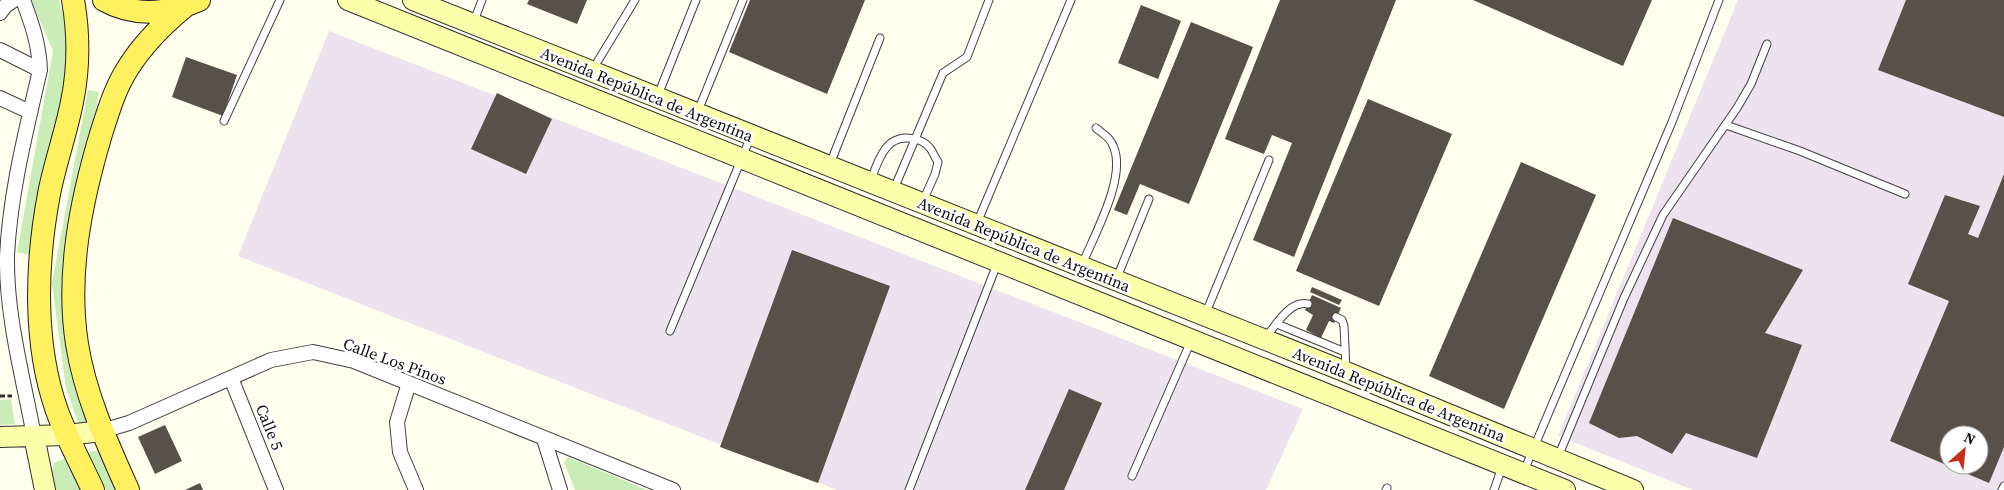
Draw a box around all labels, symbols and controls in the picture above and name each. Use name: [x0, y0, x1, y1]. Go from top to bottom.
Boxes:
street label: Avenida República de Argentina: [537, 41, 758, 147]
street label: Avenida República de Argentina: [914, 191, 1135, 297]
street label: Calle Los Pinos: [340, 332, 450, 390]
street label: Avenida República de Argentina: [1289, 341, 1510, 447]
street label: Calle 5: [251, 401, 289, 453]
north arrow: [1939, 425, 1989, 475]
text: N: [1961, 427, 1979, 450]

